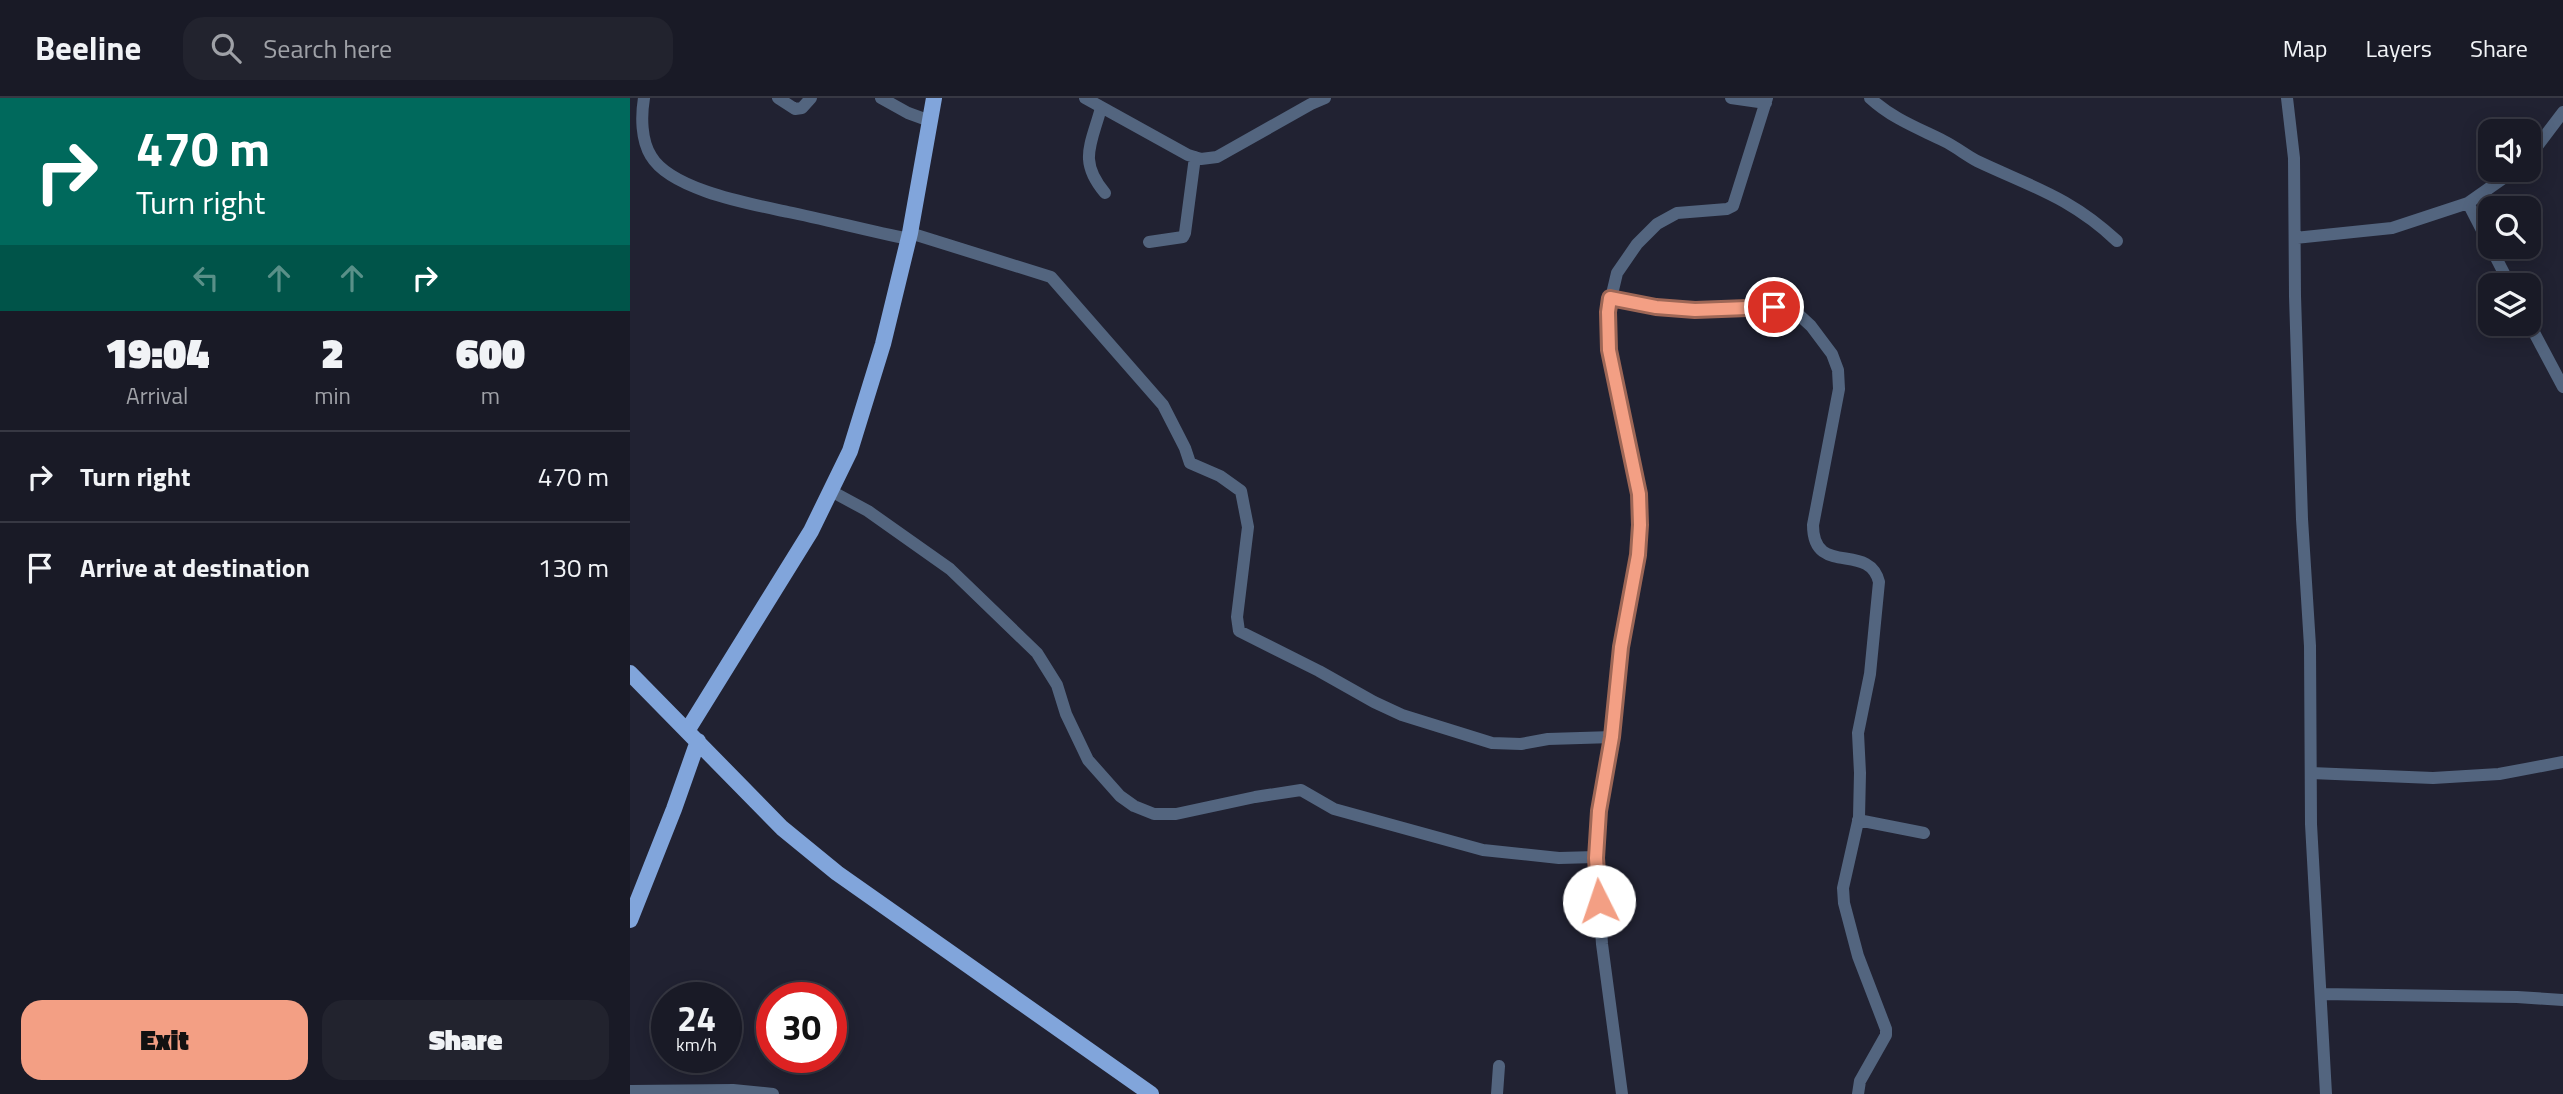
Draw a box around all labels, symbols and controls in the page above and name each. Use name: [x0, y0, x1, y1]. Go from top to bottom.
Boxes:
search box: [183, 17, 673, 80]
text: Beeline: [35, 23, 141, 73]
icon: search: [207, 29, 245, 67]
text: Search here: [263, 29, 392, 68]
text: Map: [2283, 30, 2328, 66]
text: Layers: [2366, 30, 2432, 66]
text: Share: [2470, 30, 2528, 66]
text: 470 m: [136, 110, 270, 185]
map controls: [2478, 119, 2541, 336]
button: sound: [2478, 119, 2541, 182]
icon: right: [21, 126, 112, 217]
text: Turn right: [136, 178, 265, 226]
button: search: [2478, 196, 2541, 259]
icon: left: [187, 259, 225, 297]
icon: ahead: [260, 259, 298, 297]
icon: ahead: [333, 259, 371, 297]
icon: right: [406, 259, 444, 297]
button: layers: [2478, 273, 2541, 336]
pin: [1744, 277, 1804, 337]
icon: arrive: [1755, 288, 1793, 326]
text: 19:04: [105, 320, 209, 384]
text: 2: [321, 320, 344, 384]
text: 600: [456, 320, 525, 384]
text: Arrival: [126, 378, 188, 413]
text: min: [314, 378, 351, 413]
text: m: [481, 378, 500, 413]
text: Turn right: [80, 457, 191, 496]
text: 470 m: [538, 457, 609, 496]
icon: right: [21, 458, 59, 496]
text: Arrive at destination: [80, 548, 310, 587]
text: 130 m: [538, 548, 609, 587]
icon: arrive: [21, 549, 59, 587]
position arrow: [1562, 864, 1636, 938]
speed limit sign: 30: [756, 982, 847, 1073]
text: 24: [677, 991, 716, 1045]
button: Exit: [21, 1000, 308, 1080]
button: Share: [322, 1000, 609, 1080]
text: km/h: [676, 1031, 717, 1058]

